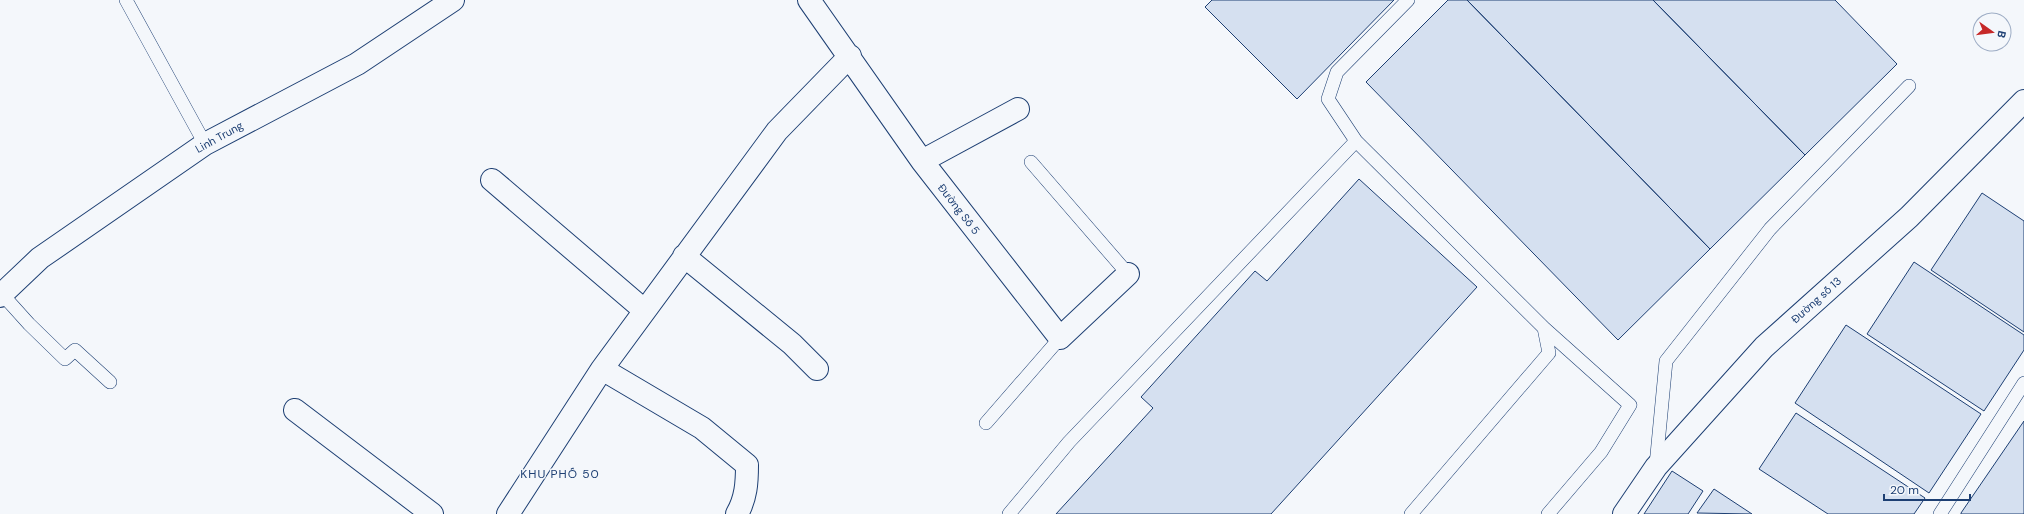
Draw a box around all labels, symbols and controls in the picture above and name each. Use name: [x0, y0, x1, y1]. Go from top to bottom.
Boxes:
north arrow: [1972, 12, 2012, 52]
text: B: [1994, 29, 2009, 40]
street label: Linh Trung: [193, 118, 245, 156]
street label: Đường Số 5: [935, 181, 983, 237]
street label: Đường số 13: [1788, 274, 1844, 326]
district label: KHU PHỐ 50: [520, 466, 600, 482]
scale bar: [1884, 476, 1970, 502]
text: 20 m: [1890, 482, 1919, 498]

